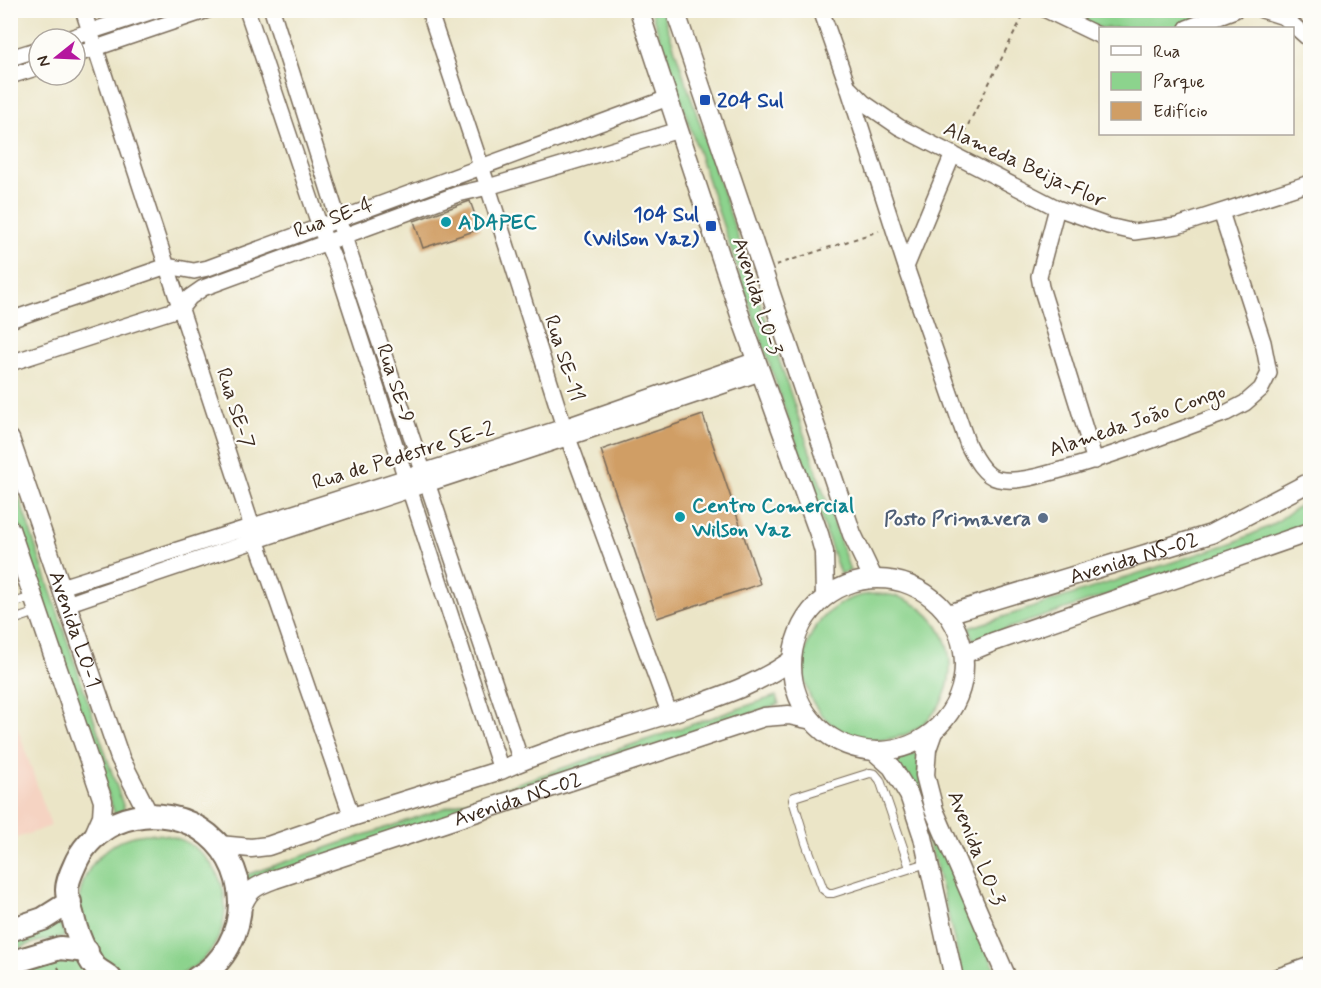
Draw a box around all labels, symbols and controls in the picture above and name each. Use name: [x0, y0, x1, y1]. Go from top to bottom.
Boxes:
north arrow: [27, 27, 87, 87]
legend: [1099, 27, 1294, 135]
text: Rua: [1153, 40, 1180, 64]
text: N: [33, 53, 56, 69]
text: Parque: [1153, 70, 1205, 94]
place label: 204 Sul: [717, 87, 784, 115]
marker: 204 Sul: [698, 93, 712, 107]
text: Edifício: [1153, 100, 1208, 124]
street label: Alameda Beija-Flor: [939, 115, 1110, 215]
street label: Rua SE-4: [290, 191, 377, 245]
place label: 104 Sul (Wilson Vaz): [583, 201, 700, 253]
place label: ADAPEC: [458, 209, 537, 237]
marker: ADAPEC: [439, 215, 453, 229]
marker: 104 Sul (Wilson Vaz): [704, 219, 718, 233]
street label: Avenida LO-3: [725, 234, 789, 359]
street label: Rua SE-11: [537, 312, 591, 405]
street label: Rua SE-9: [369, 340, 421, 426]
street label: Rua SE-7: [209, 364, 261, 453]
street label: Alameda João Congo: [1045, 378, 1230, 465]
street label: Rua de Pedestre SE-2: [309, 415, 498, 497]
place label: Centro Comercial Wilson Vaz: [691, 492, 854, 544]
place label: Posto Primavera: [884, 505, 1031, 533]
marker: Centro Comercial Wilson Vaz: [673, 510, 687, 524]
marker: Posto Primavera: [1036, 511, 1050, 525]
street label: Avenida NS-02: [1066, 526, 1202, 591]
street label: Avenida LO-1: [42, 567, 108, 691]
street label: Avenida NS-02: [450, 765, 585, 834]
street label: Avenida LO-3: [940, 787, 1012, 911]

